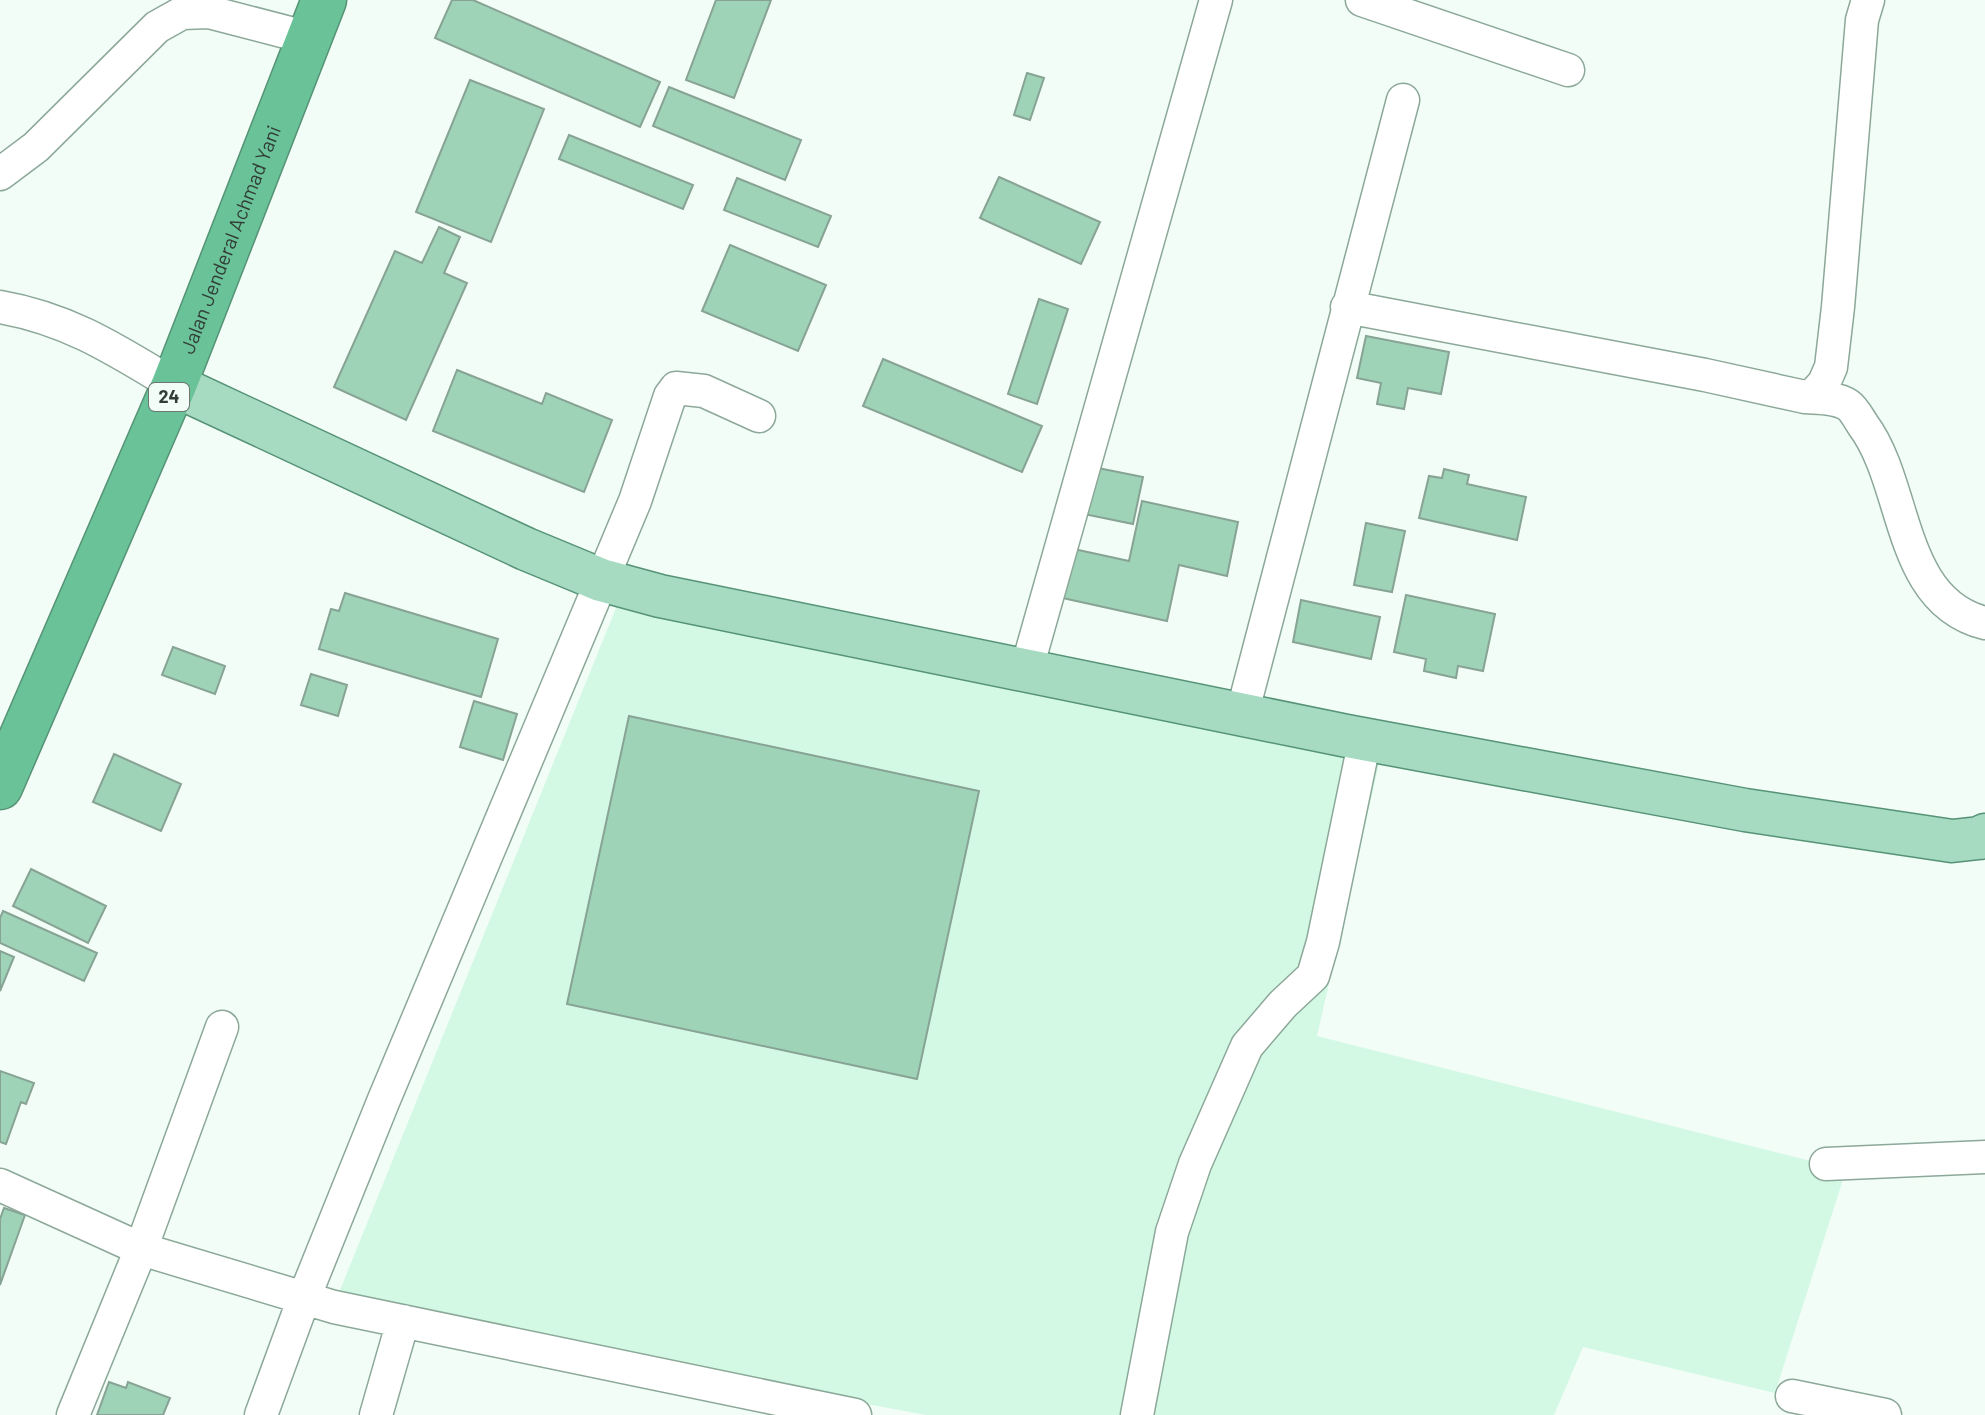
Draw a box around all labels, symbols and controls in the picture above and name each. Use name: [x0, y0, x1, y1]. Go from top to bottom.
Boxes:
street label: Jalan Jenderal Achmad Yani: [174, 122, 285, 357]
road number: 24: [149, 383, 189, 411]

